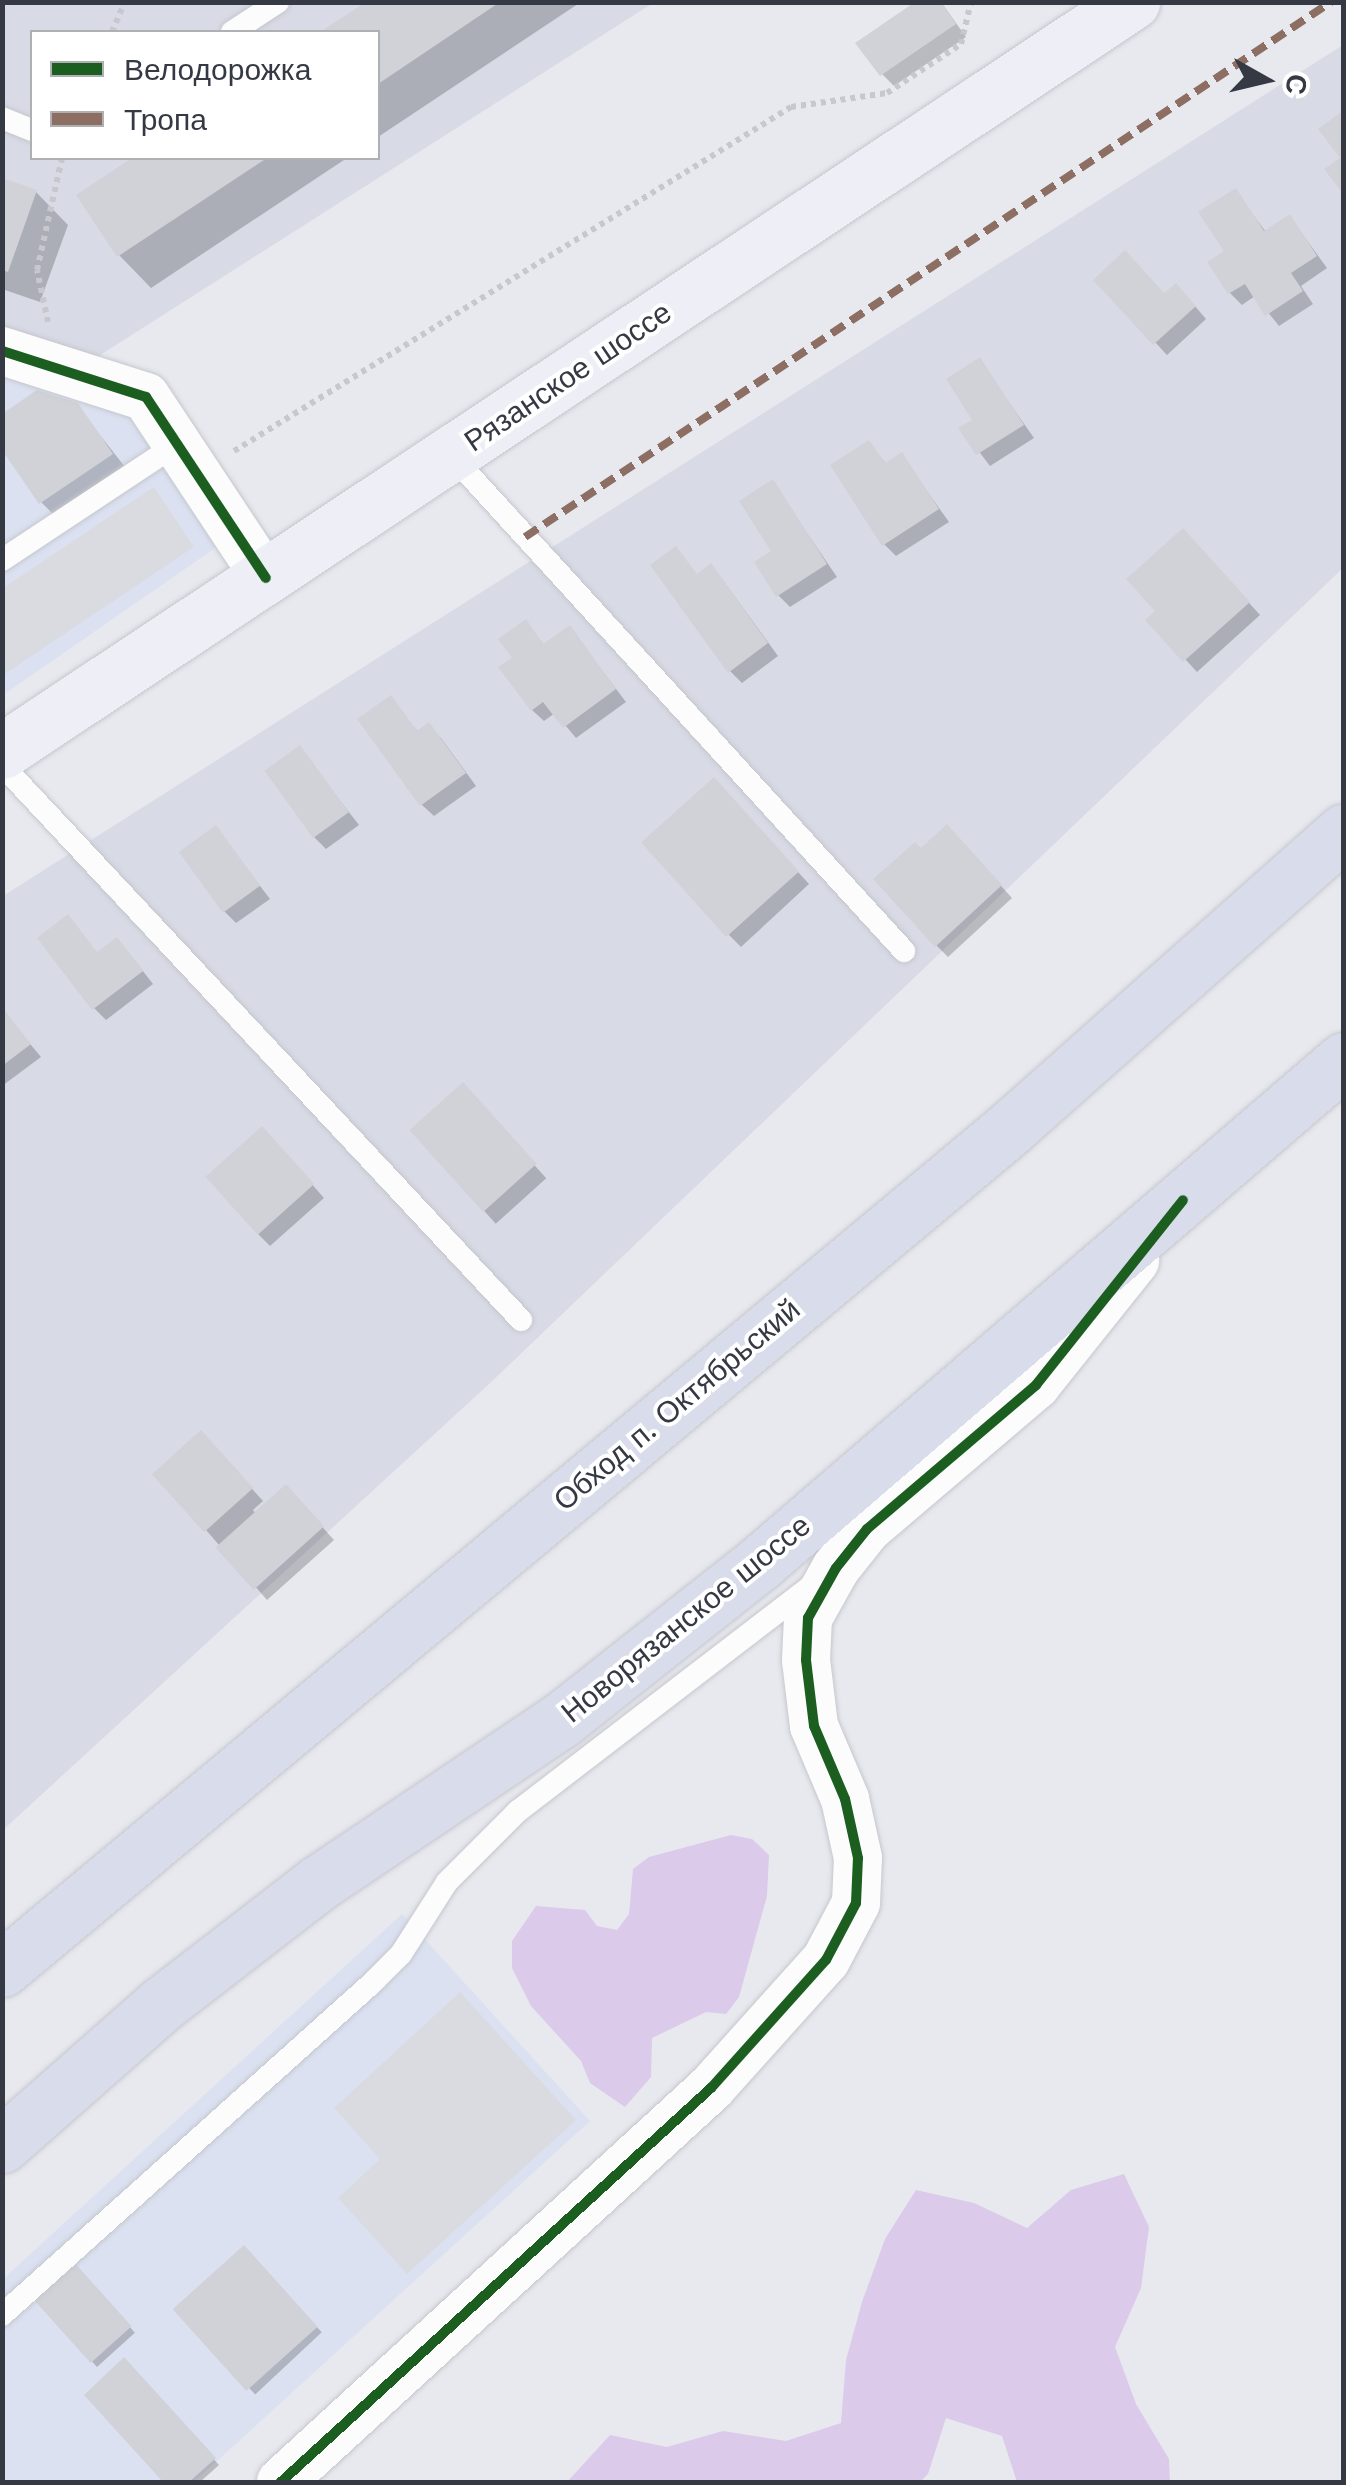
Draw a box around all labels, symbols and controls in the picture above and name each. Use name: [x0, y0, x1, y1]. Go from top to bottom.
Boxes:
legend: [30, 30, 380, 160]
north arrow: [1216, 30, 1316, 130]
text: Велодорожка: [124, 52, 311, 87]
text: С: [1278, 72, 1314, 97]
text: Тропа: [124, 102, 207, 137]
street label: Рязанское шоссе: [458, 294, 678, 460]
street label: Обход п. Октябрьский: [547, 1291, 807, 1519]
street label: Новорязанское шоссе: [554, 1508, 818, 1730]

